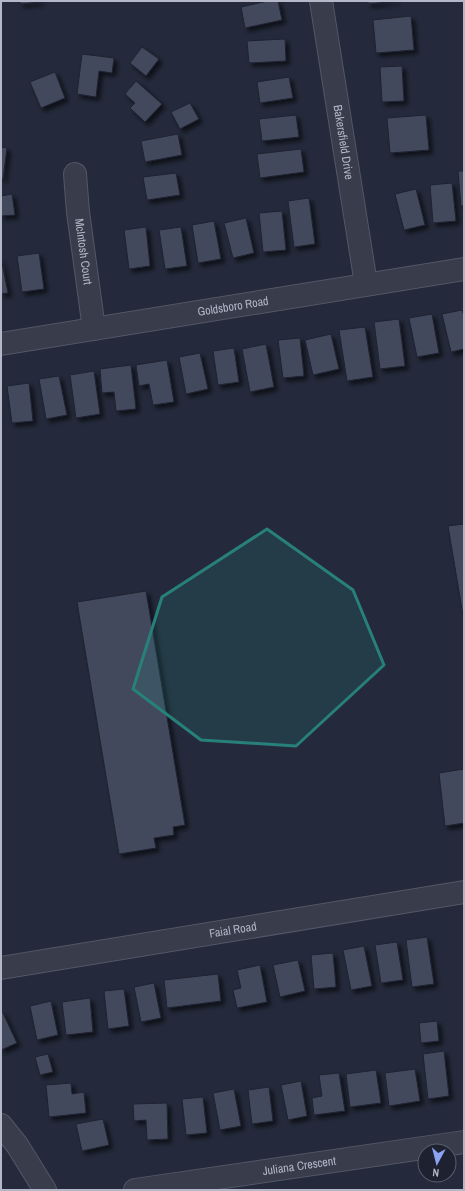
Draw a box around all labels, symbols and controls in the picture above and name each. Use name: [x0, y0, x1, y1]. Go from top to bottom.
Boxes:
street label: Bakersfield Drive: [330, 104, 357, 181]
street label: McIntosh Court: [71, 217, 96, 286]
street label: Goldsboro Road: [196, 293, 270, 320]
street label: Faial Road: [208, 918, 258, 942]
north arrow: [417, 1143, 457, 1183]
street label: Juliana Crescent: [262, 1153, 337, 1179]
text: N: [432, 1166, 440, 1180]

